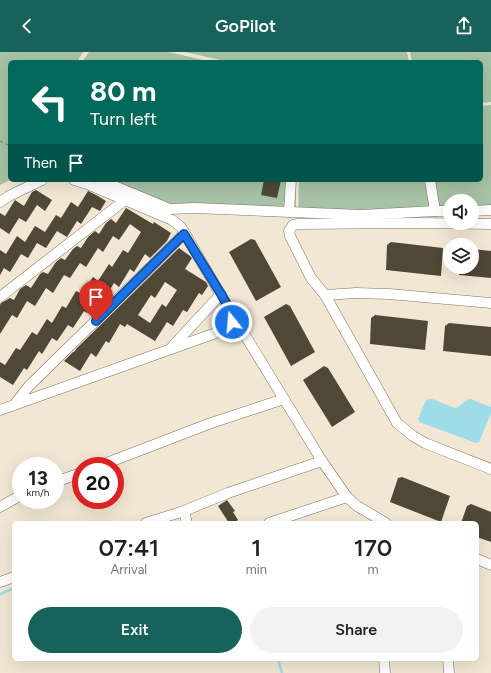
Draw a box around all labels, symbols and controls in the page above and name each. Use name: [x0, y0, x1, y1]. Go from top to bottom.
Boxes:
icon: back: [16, 15, 38, 37]
text: GoPilot: [215, 15, 276, 37]
icon: share: [453, 15, 475, 37]
text: 80 m: [90, 74, 156, 108]
icon: left: [24, 76, 76, 128]
text: Turn left: [90, 108, 157, 130]
icon: arrive: [65, 152, 87, 174]
text: Then: [24, 154, 57, 172]
map controls: [443, 194, 479, 274]
button: sound: [443, 194, 479, 230]
button: layers: [443, 238, 479, 274]
pin: [79, 280, 113, 321]
icon: arrive: [85, 286, 107, 308]
position arrow: [211, 301, 253, 343]
speed limit sign: 20: [72, 457, 124, 509]
text: 13: [28, 466, 48, 490]
text: km/h: [27, 486, 49, 499]
text: 07:41: [99, 533, 159, 562]
text: 1: [251, 533, 261, 562]
text: 170: [354, 533, 392, 562]
text: Arrival: [111, 562, 147, 577]
text: min: [246, 562, 267, 577]
text: m: [367, 562, 379, 577]
button: Exit: [28, 607, 242, 653]
button: Share: [250, 607, 463, 653]

